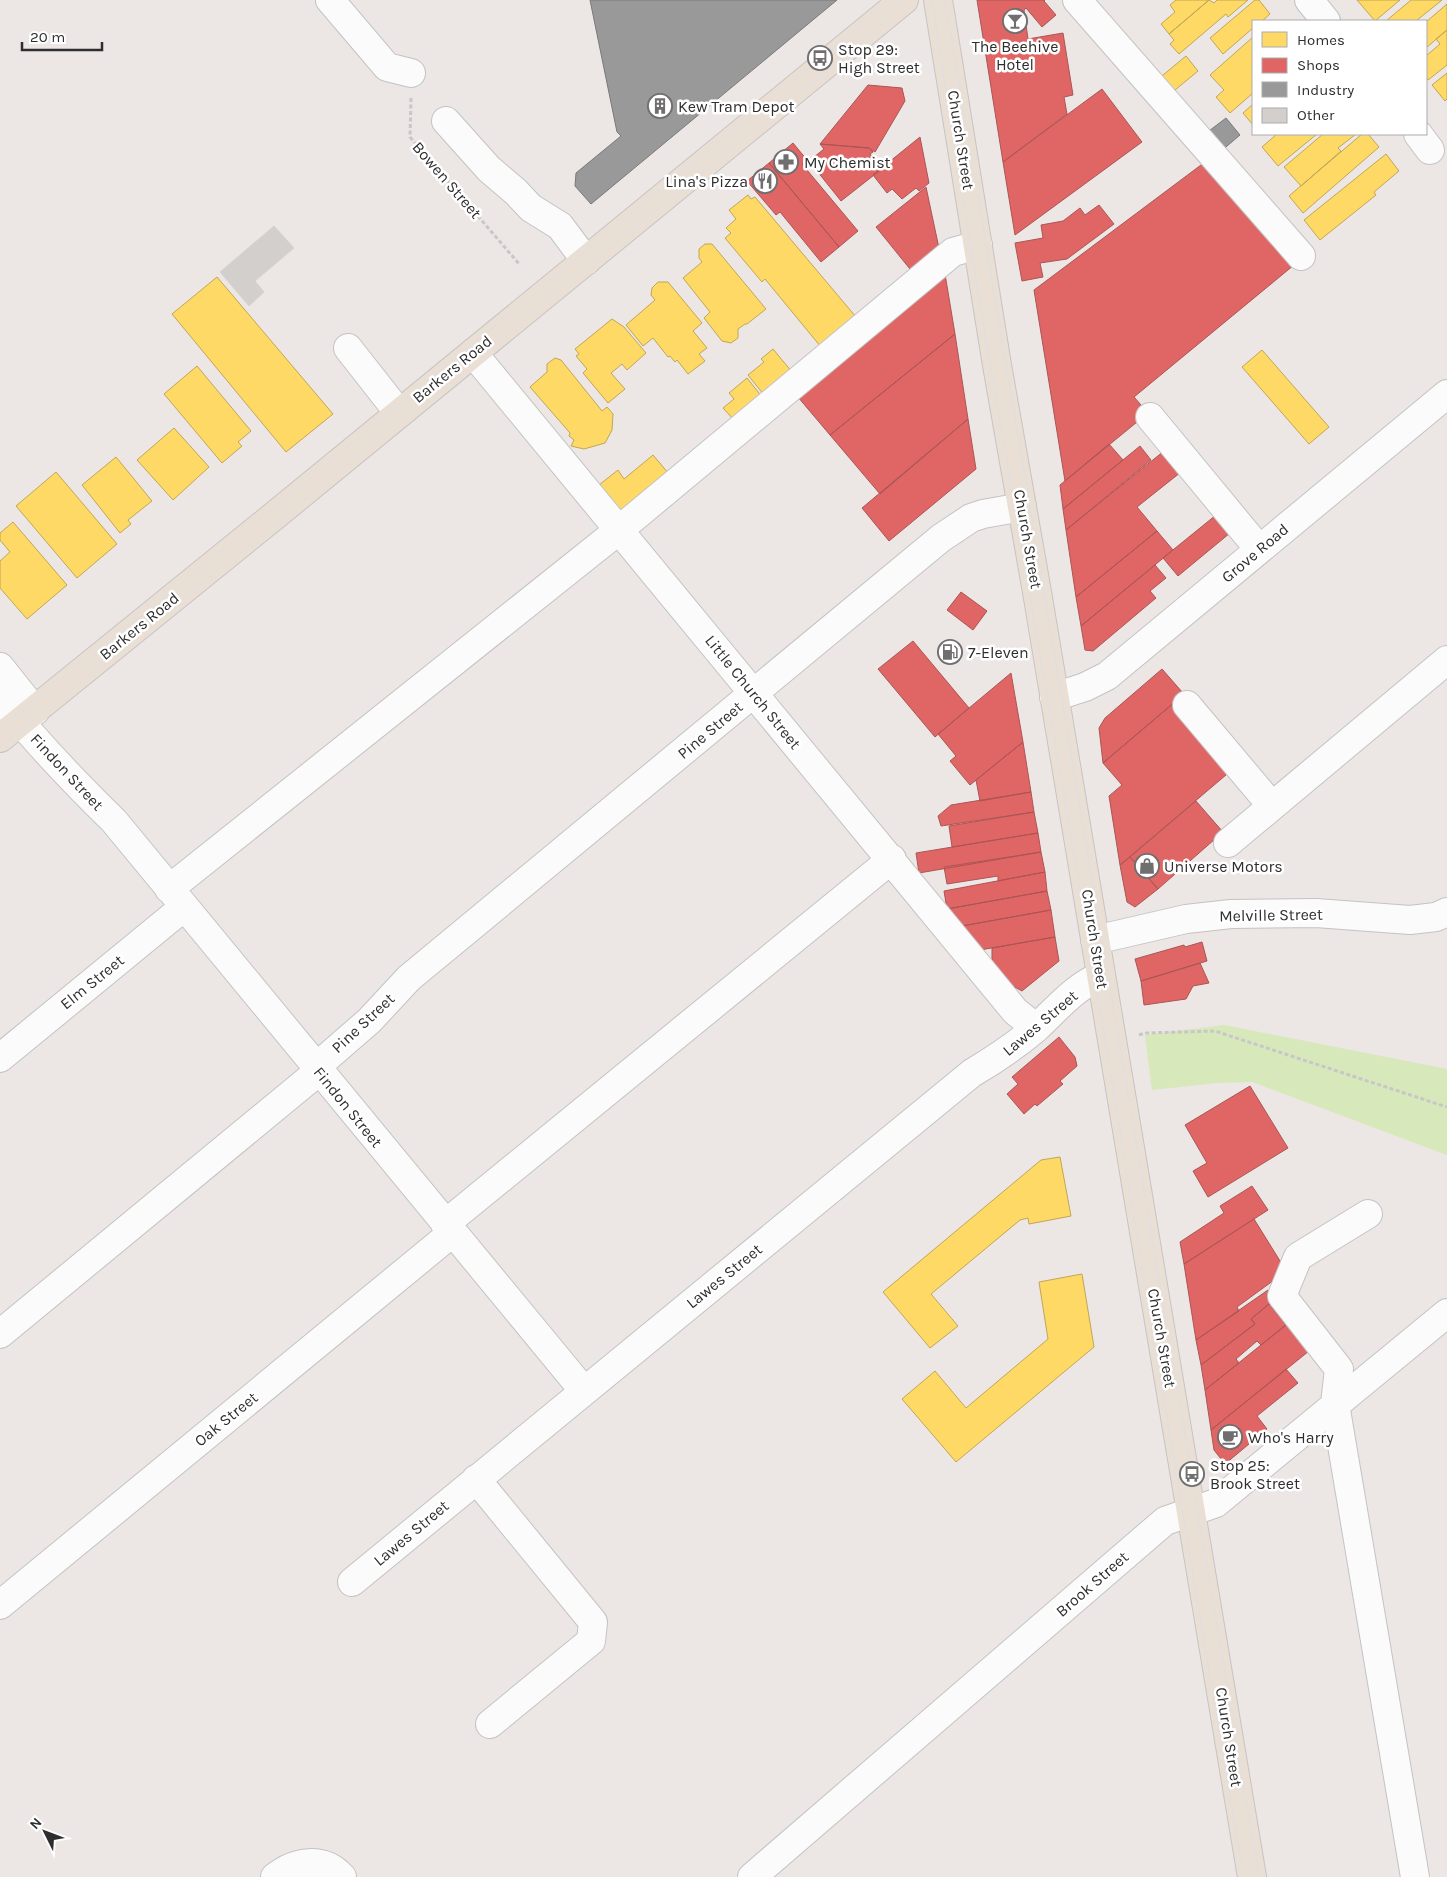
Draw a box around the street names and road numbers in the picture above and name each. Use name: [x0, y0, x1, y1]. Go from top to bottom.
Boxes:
street label: Church Street: [944, 89, 978, 191]
street label: Bowen Street: [408, 138, 486, 222]
street label: Barkers Road: [408, 331, 496, 407]
street label: Church Street: [1010, 488, 1046, 590]
street label: Grove Road: [1218, 519, 1292, 587]
street label: Barkers Road: [95, 588, 183, 664]
street label: Little Church Street: [701, 631, 805, 753]
street label: Pine Street: [674, 697, 746, 763]
street label: Findon Street: [26, 730, 108, 814]
street label: Church Street: [1078, 888, 1112, 990]
street label: Melville Street: [1219, 905, 1323, 925]
street label: Elm Street: [56, 951, 128, 1013]
street label: Lawes Street: [999, 986, 1081, 1060]
street label: Pine Street: [328, 989, 398, 1057]
street label: Findon Street: [310, 1063, 386, 1151]
street label: Lawes Street: [682, 1240, 766, 1312]
street label: Church Street: [1144, 1287, 1180, 1389]
street label: Oak Street: [191, 1388, 261, 1450]
street label: Lawes Street: [370, 1496, 452, 1570]
street label: Brook Street: [1052, 1547, 1132, 1621]
street label: Church Street: [1212, 1686, 1246, 1788]

